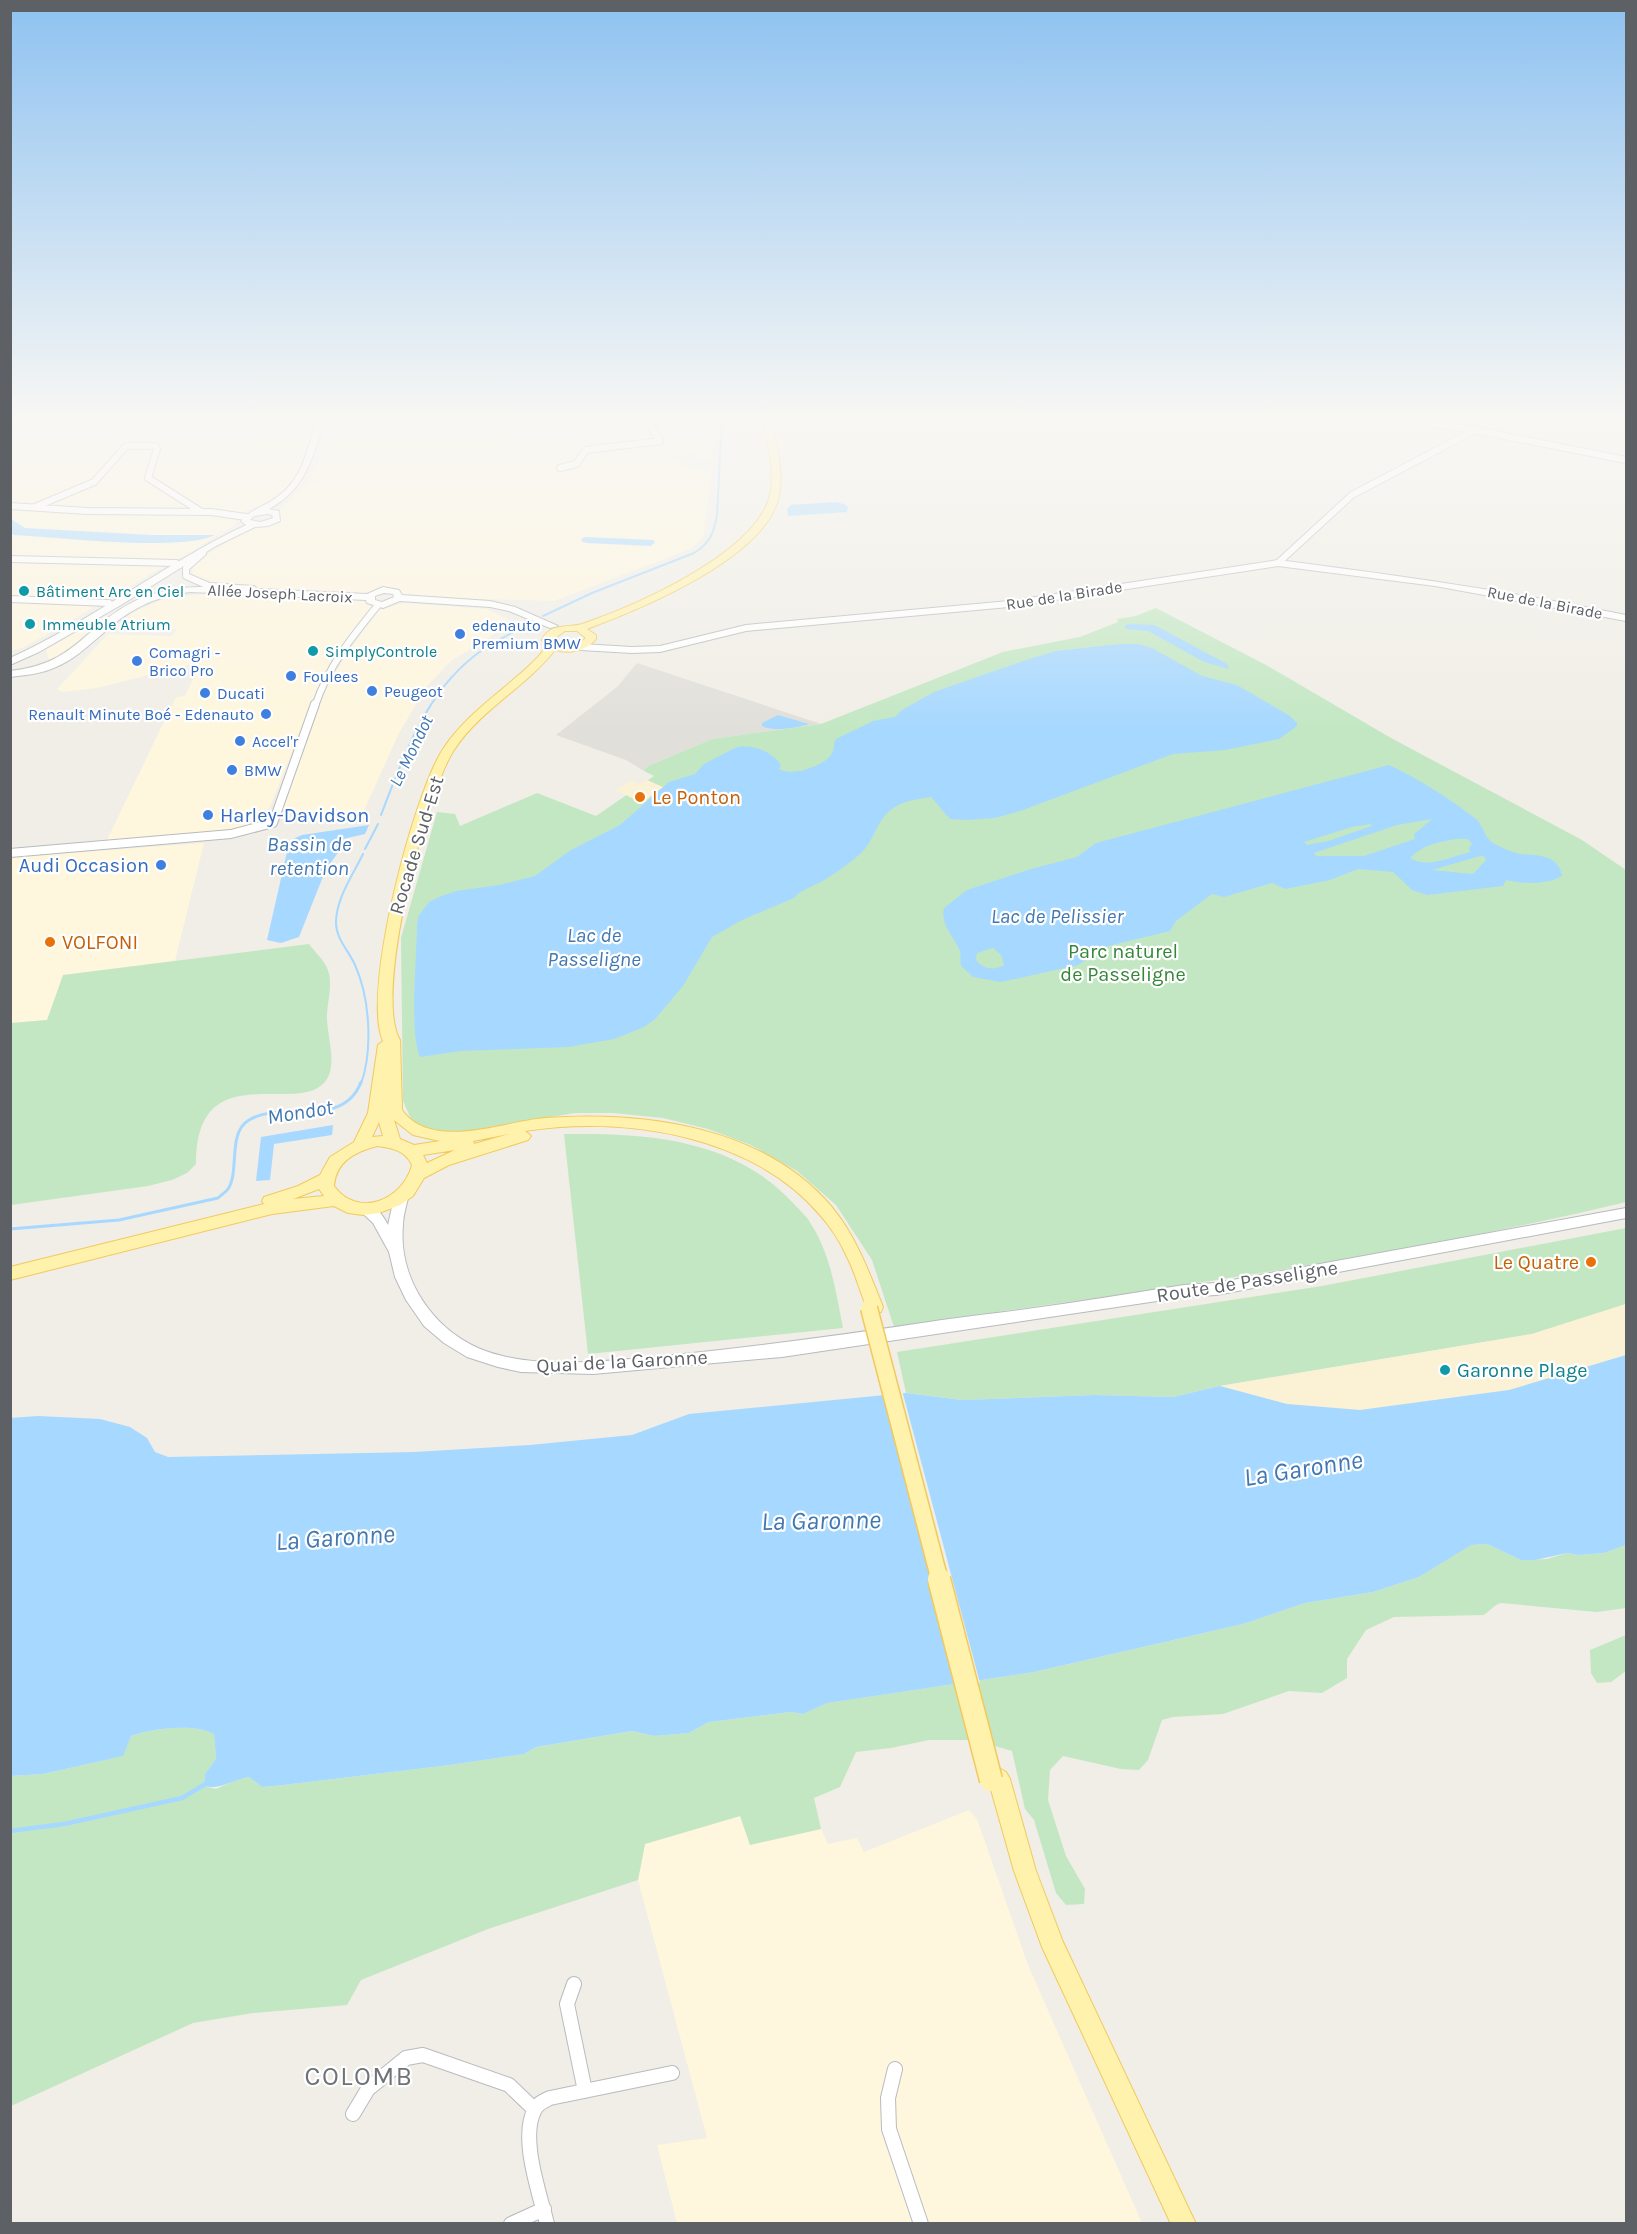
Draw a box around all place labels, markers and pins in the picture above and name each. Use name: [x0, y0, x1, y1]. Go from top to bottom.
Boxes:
place label: Bâtiment Arc en Ciel: [36, 582, 184, 601]
marker: Bâtiment Arc en Ciel: [17, 584, 31, 598]
place label: Immeuble Atrium: [42, 615, 171, 634]
place label: edenauto Premium BMW: [472, 616, 582, 653]
marker: Immeuble Atrium: [23, 617, 37, 631]
marker: edenauto Premium BMW: [453, 627, 467, 641]
place label: SimplyControle: [325, 642, 437, 661]
place label: Comagri - Brico Pro: [149, 643, 220, 680]
marker: SimplyControle: [306, 644, 320, 658]
marker: Comagri - Brico Pro: [130, 654, 144, 668]
place label: Foulees: [303, 667, 359, 686]
marker: Foulees: [284, 669, 298, 683]
place label: Peugeot: [384, 682, 443, 701]
place label: Ducati: [217, 684, 265, 703]
marker: Peugeot: [365, 684, 379, 698]
marker: Ducati: [198, 686, 212, 700]
place label: Renault Minute Boé - Edenauto: [28, 705, 254, 724]
marker: Renault Minute Boé - Edenauto: [259, 707, 273, 721]
place label: Accel'r: [252, 732, 299, 751]
marker: Accel'r: [233, 734, 247, 748]
place label: BMW: [244, 761, 282, 780]
marker: BMW: [225, 763, 239, 777]
place label: Le Ponton: [652, 786, 741, 809]
marker: Le Ponton: [633, 790, 647, 804]
place label: Harley-Davidson: [220, 804, 369, 827]
marker: Harley-Davidson: [201, 808, 215, 822]
place label: Audi Occasion: [19, 854, 149, 877]
marker: Audi Occasion: [154, 858, 168, 872]
place label: VOLFONI: [62, 931, 138, 954]
marker: VOLFONI: [43, 935, 57, 949]
place label: Le Quatre: [1493, 1251, 1579, 1274]
marker: Le Quatre: [1584, 1255, 1598, 1269]
place label: Garonne Plage: [1457, 1359, 1587, 1382]
marker: Garonne Plage: [1438, 1363, 1452, 1377]

